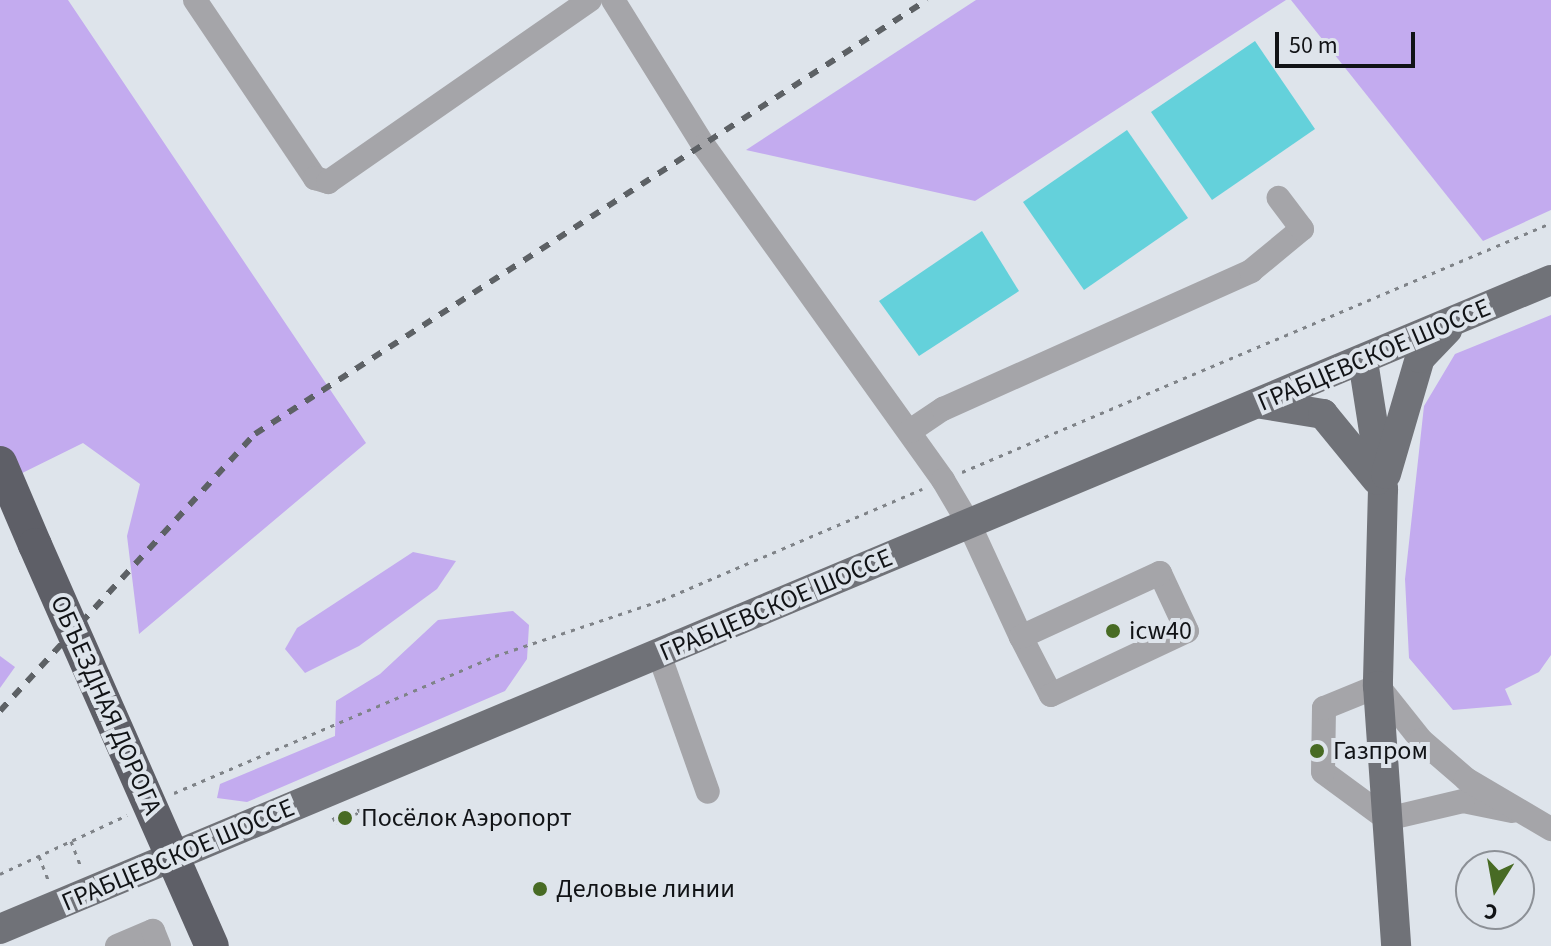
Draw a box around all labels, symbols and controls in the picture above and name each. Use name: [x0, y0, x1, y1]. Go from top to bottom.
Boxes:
scale bar: [1279, 16, 1419, 66]
text: 50 m: [1289, 28, 1338, 63]
street label: ГРАБЦЕВСКОЕ ШОССЕ: [1253, 292, 1495, 418]
street label: ГРАБЦЕВСКОЕ ШОССЕ: [655, 542, 897, 668]
street label: ОБЪЕЗДНАЯ ДОРОГА: [44, 591, 168, 819]
place label: icw40: [1129, 615, 1192, 647]
marker: icw40: [1104, 622, 1122, 640]
place label: Газпром: [1333, 735, 1428, 767]
marker: Газпром: [1308, 742, 1326, 760]
street label: ГРАБЦЕВСКОЕ ШОССЕ: [57, 792, 299, 918]
place label: Посёлок Аэропорт: [361, 802, 572, 834]
marker: Посёлок Аэропорт: [336, 809, 354, 827]
north arrow: [1455, 850, 1535, 930]
place label: Деловые линии: [556, 873, 735, 905]
marker: Деловые линии: [531, 880, 549, 898]
text: С: [1481, 895, 1500, 929]

